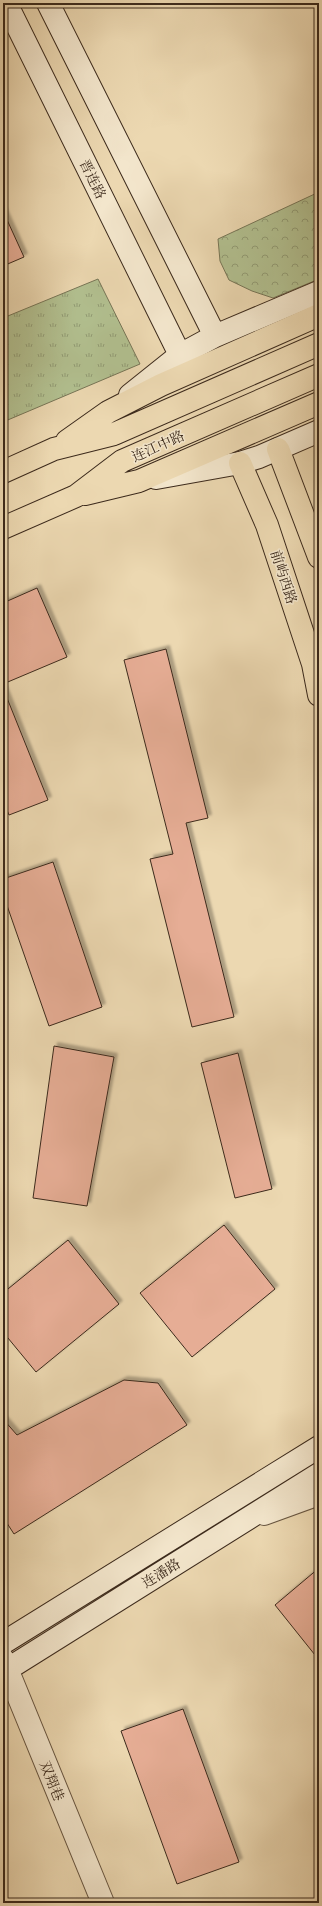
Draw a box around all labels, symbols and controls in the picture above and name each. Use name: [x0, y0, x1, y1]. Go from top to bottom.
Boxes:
street label: 晋连路: [76, 157, 109, 202]
street label: 连江中路: [129, 427, 187, 466]
street label: 前屿西路: [267, 548, 300, 606]
street label: 连潘路: [139, 1555, 184, 1592]
street label: 双翔巷: [36, 1759, 67, 1804]

